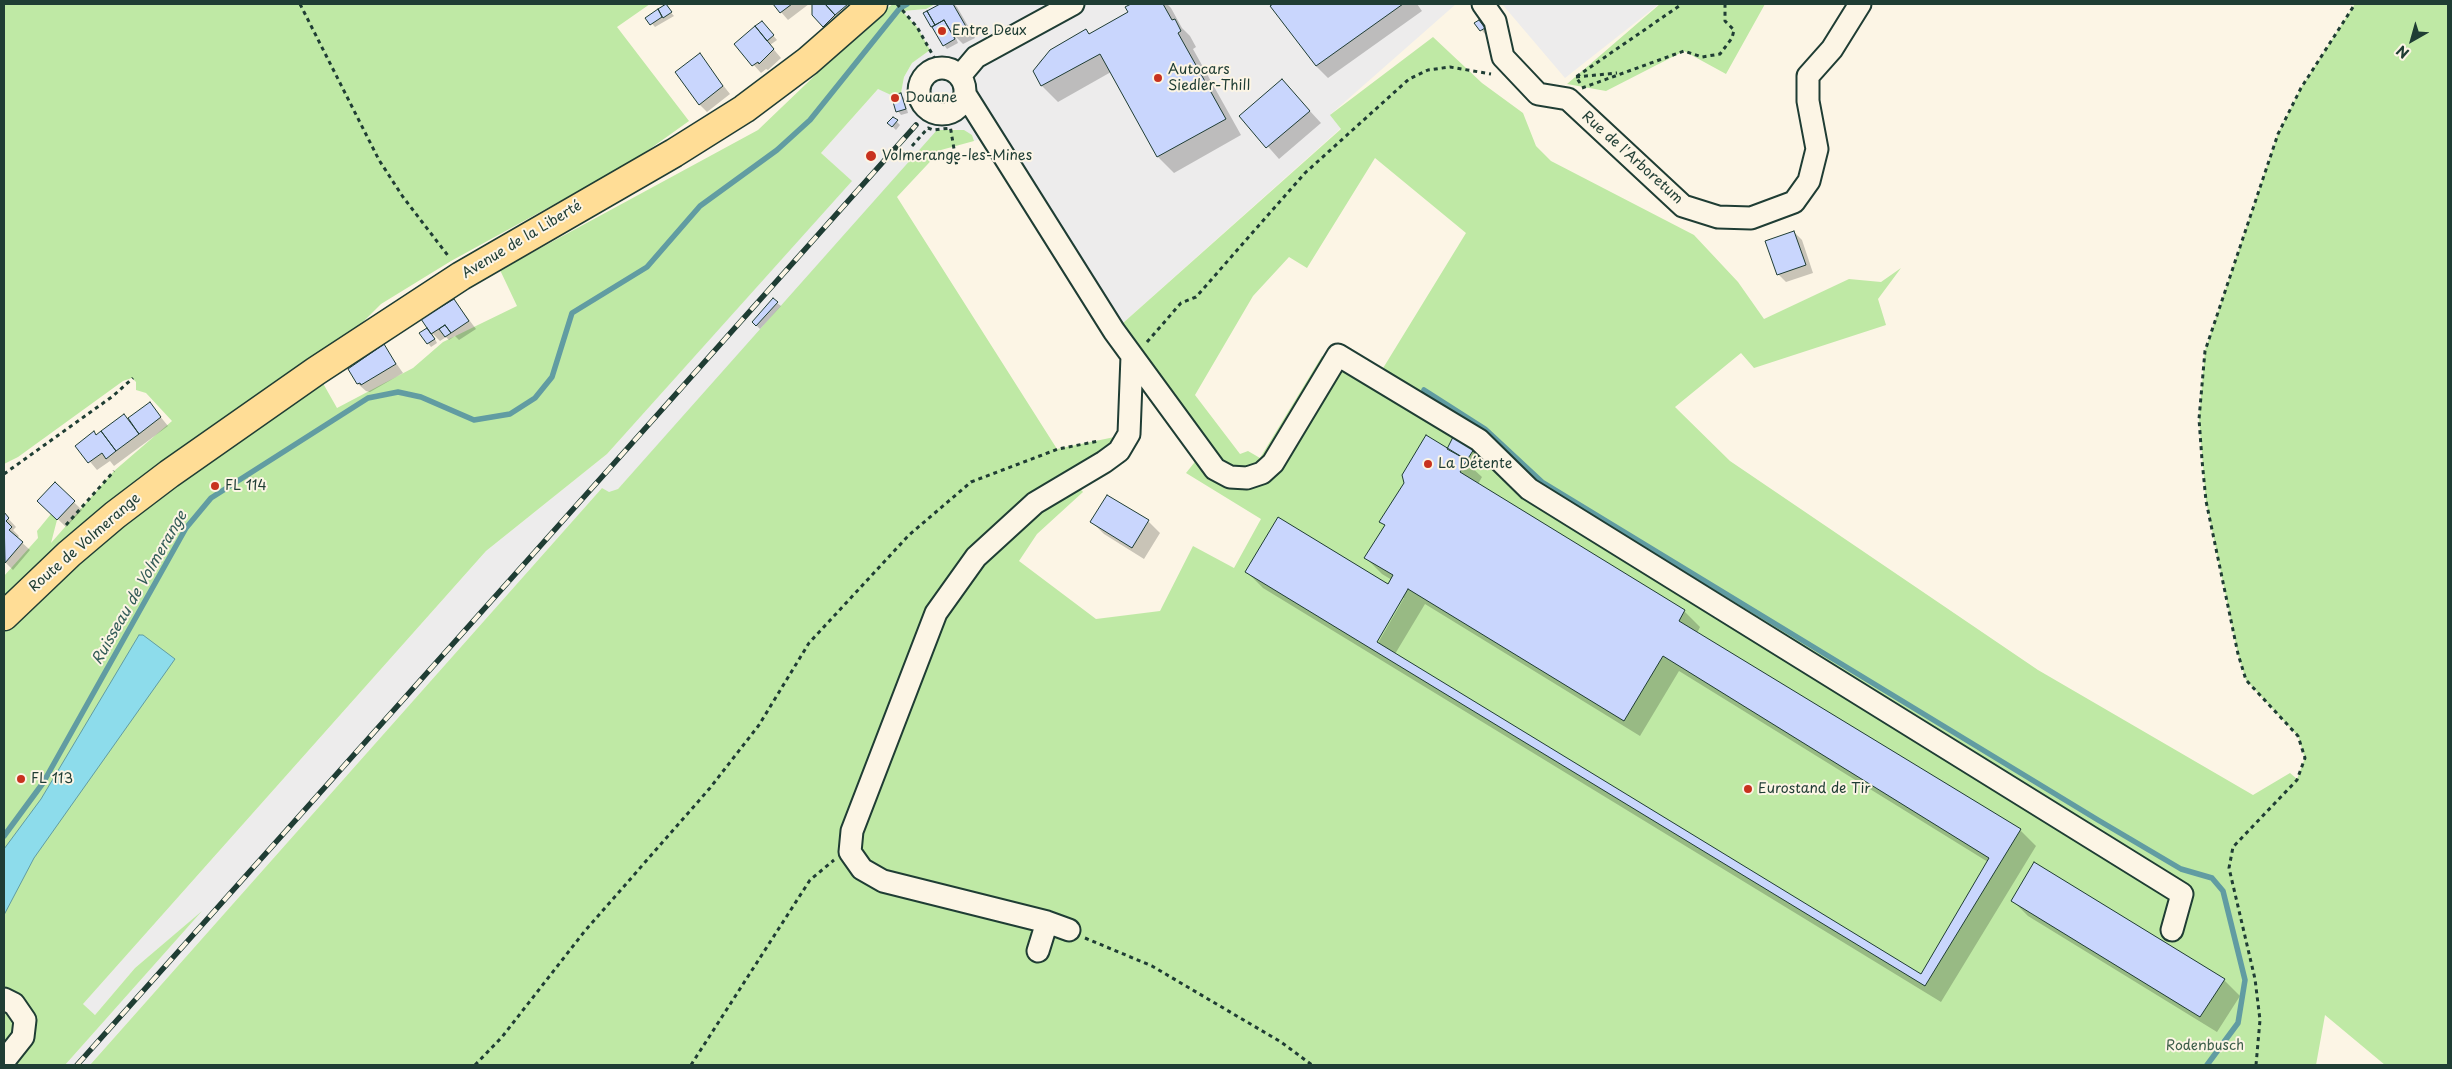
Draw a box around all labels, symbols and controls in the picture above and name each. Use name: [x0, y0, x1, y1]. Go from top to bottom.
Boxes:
north arrow: [2387, 15, 2437, 65]
place label: Entre Deux: [952, 23, 1027, 39]
marker: Entre Deux: [936, 25, 948, 37]
text: N: [2392, 41, 2413, 64]
place label: Autocars Siedler-Thill: [1168, 62, 1250, 94]
marker: Autocars Siedler-Thill: [1152, 72, 1164, 84]
place label: Douane: [905, 90, 957, 106]
marker: Douane: [889, 92, 901, 104]
street label: Rue de l'Arboretum: [1578, 108, 1686, 208]
place label: Volmerange-les-Mines: [882, 148, 1032, 164]
marker: Volmerange-les-Mines: [864, 149, 878, 163]
street label: Avenue de la Liberté: [459, 198, 585, 282]
place label: La Détente: [1438, 456, 1512, 472]
marker: La Détente: [1422, 458, 1434, 470]
place label: FL 114: [225, 478, 267, 494]
marker: FL 114: [209, 480, 221, 492]
street label: Route de Volmerange: [26, 490, 144, 596]
water label: Ruisseau de Volmerange: [89, 508, 191, 668]
place label: FL 113: [31, 771, 73, 787]
marker: FL 113: [15, 773, 27, 785]
place label: Eurostand de Tir: [1758, 781, 1871, 797]
marker: Eurostand de Tir: [1742, 783, 1754, 795]
park label: Rodenbusch: [2166, 1038, 2244, 1054]

